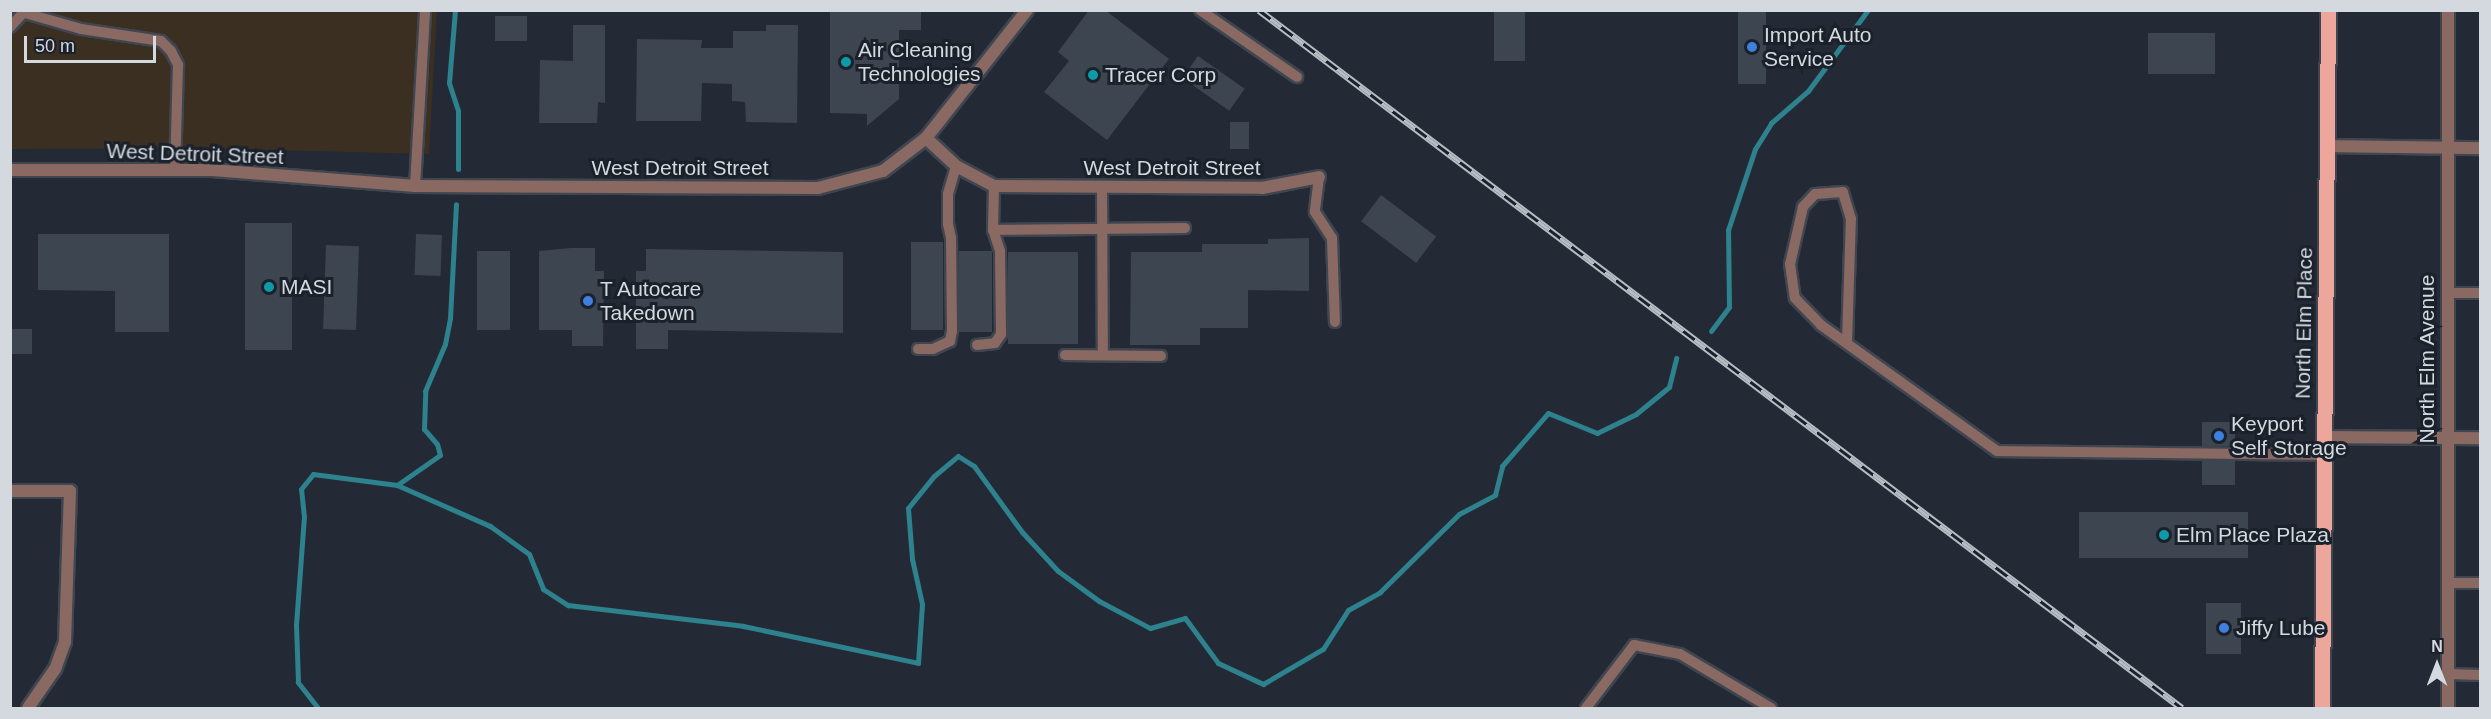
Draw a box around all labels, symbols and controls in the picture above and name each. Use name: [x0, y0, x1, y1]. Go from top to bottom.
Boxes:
place label: Import Auto Service: [1764, 22, 1873, 72]
scale bar: [27, 24, 159, 62]
text: 50 m: [35, 36, 75, 56]
place label: Air Cleaning Technologies: [858, 37, 981, 87]
marker: Import Auto Service: [1745, 40, 1759, 54]
marker: Air Cleaning Technologies: [839, 55, 853, 69]
place label: Tracer Corp: [1105, 62, 1216, 88]
marker: Tracer Corp: [1086, 68, 1100, 82]
street label: West Detroit Street: [106, 138, 284, 170]
street label: West Detroit Street: [591, 155, 769, 181]
street label: West Detroit Street: [1083, 155, 1261, 181]
street label: North Elm Place: [2290, 247, 2318, 399]
place label: MASI: [281, 274, 332, 300]
street label: North Elm Avenue: [2414, 274, 2440, 444]
place label: T Autocare Takedown: [600, 276, 703, 326]
marker: MASI: [262, 280, 276, 294]
marker: T Autocare Takedown: [581, 294, 595, 308]
place label: Keyport Self Storage: [2231, 411, 2347, 461]
marker: Keyport Self Storage: [2212, 429, 2226, 443]
place label: Elm Place Plaza: [2176, 522, 2329, 548]
marker: Elm Place Plaza: [2157, 528, 2171, 542]
place label: Jiffy Lube: [2236, 615, 2326, 641]
marker: Jiffy Lube: [2217, 621, 2231, 635]
north arrow: [2407, 635, 2467, 695]
text: N: [2431, 638, 2443, 655]

